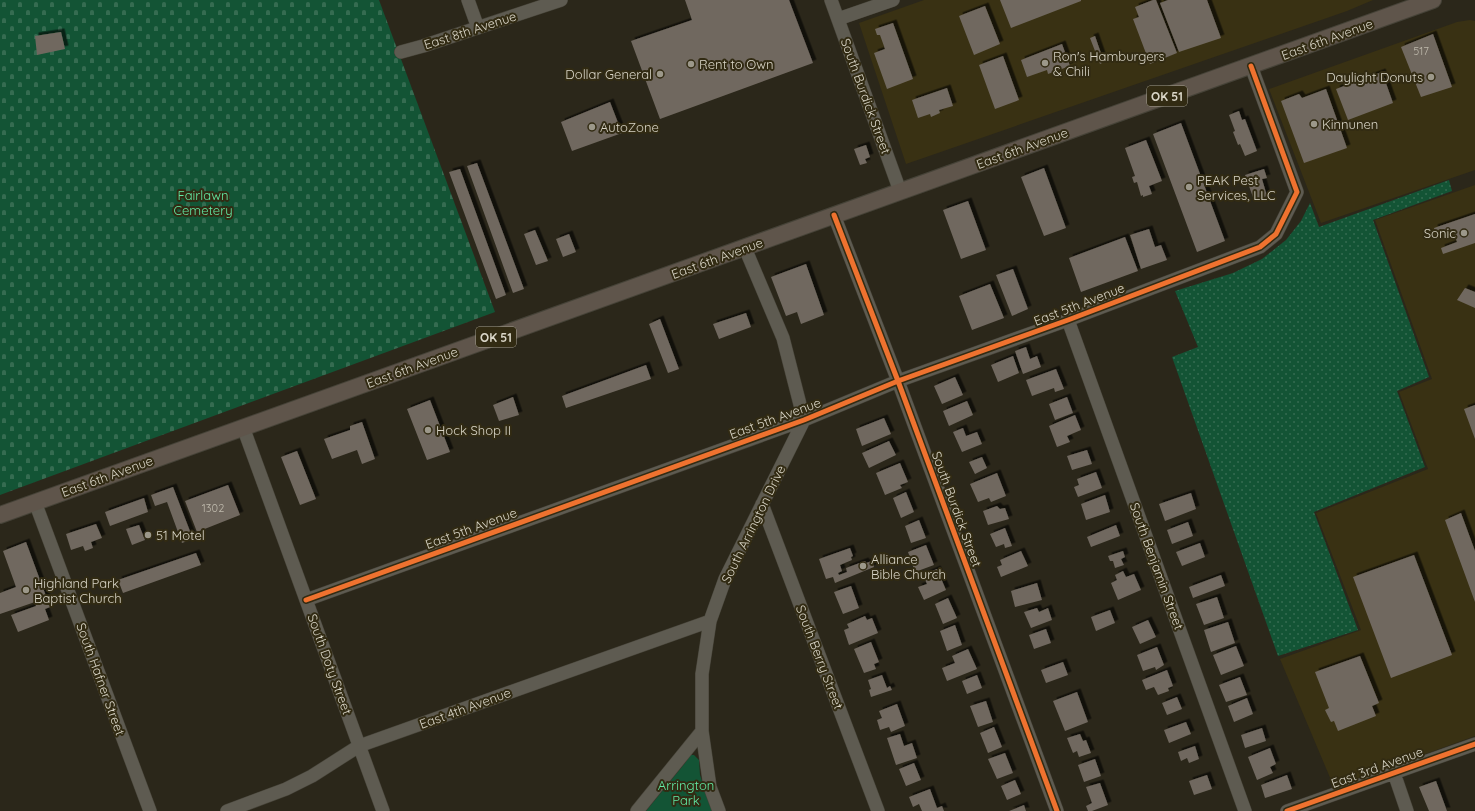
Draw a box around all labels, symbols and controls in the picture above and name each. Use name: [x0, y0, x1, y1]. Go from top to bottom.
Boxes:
street label: East 8th Avenue: [422, 8, 518, 52]
street label: East 6th Avenue: [1279, 15, 1375, 63]
street label: South Burdick Street: [838, 36, 894, 156]
house number: 517: [1413, 44, 1429, 58]
place label: Ron's Hamburgers & Chili: [1053, 48, 1165, 79]
place label: Rent to Own: [699, 56, 773, 72]
marker: Ron's Hamburgers & Chili: [1040, 58, 1050, 68]
marker: Rent to Own: [686, 59, 696, 69]
place label: Dollar General: [565, 66, 652, 82]
marker: Dollar General: [655, 69, 665, 79]
place label: Daylight Donuts: [1326, 69, 1423, 85]
marker: Daylight Donuts: [1426, 72, 1436, 82]
road number: OK 51: [1147, 86, 1187, 106]
place label: Kinnunen: [1322, 116, 1378, 132]
place label: AutoZone: [600, 119, 659, 135]
marker: Kinnunen: [1309, 119, 1319, 129]
marker: AutoZone: [587, 122, 597, 132]
street label: East 6th Avenue: [974, 124, 1070, 172]
place label: PEAK Pest Services, LLC: [1197, 172, 1276, 203]
marker: PEAK Pest Services, LLC: [1184, 182, 1194, 192]
park label: Fairlawn Cemetery: [173, 187, 233, 218]
place label: Sonic: [1424, 225, 1456, 241]
marker: Sonic: [1459, 228, 1469, 238]
street label: East 6th Avenue: [669, 234, 765, 282]
street label: East 5th Avenue: [1031, 279, 1127, 329]
road number: OK 51: [476, 327, 516, 347]
street label: East 6th Avenue: [364, 343, 460, 391]
street label: East 5th Avenue: [727, 394, 823, 442]
place label: Hock Shop II: [436, 422, 511, 438]
marker: Hock Shop II: [423, 425, 433, 435]
street label: South Burdick Street: [929, 449, 985, 569]
street label: East 6th Avenue: [59, 452, 155, 500]
street label: South Arrington Drive: [717, 462, 789, 586]
street label: South Benjamin Street: [1127, 500, 1187, 632]
house number: 1302: [202, 501, 224, 515]
street label: East 5th Avenue: [423, 504, 519, 552]
place label: 51 Motel: [156, 527, 205, 543]
marker: 51 Motel: [143, 530, 153, 540]
place label: Alliance Bible Church: [871, 551, 946, 582]
marker: Alliance Bible Church: [858, 561, 868, 571]
place label: Highland Park Baptist Church: [34, 575, 122, 606]
marker: Highland Park Baptist Church: [21, 585, 31, 595]
street label: South Berry Street: [793, 603, 847, 711]
street label: South Doty Street: [304, 611, 356, 717]
street label: South Hafner Street: [73, 620, 129, 738]
street label: East 4th Avenue: [417, 684, 513, 732]
street label: East 3rd Avenue: [1329, 743, 1425, 791]
park label: Arrington Park: [658, 777, 714, 808]

